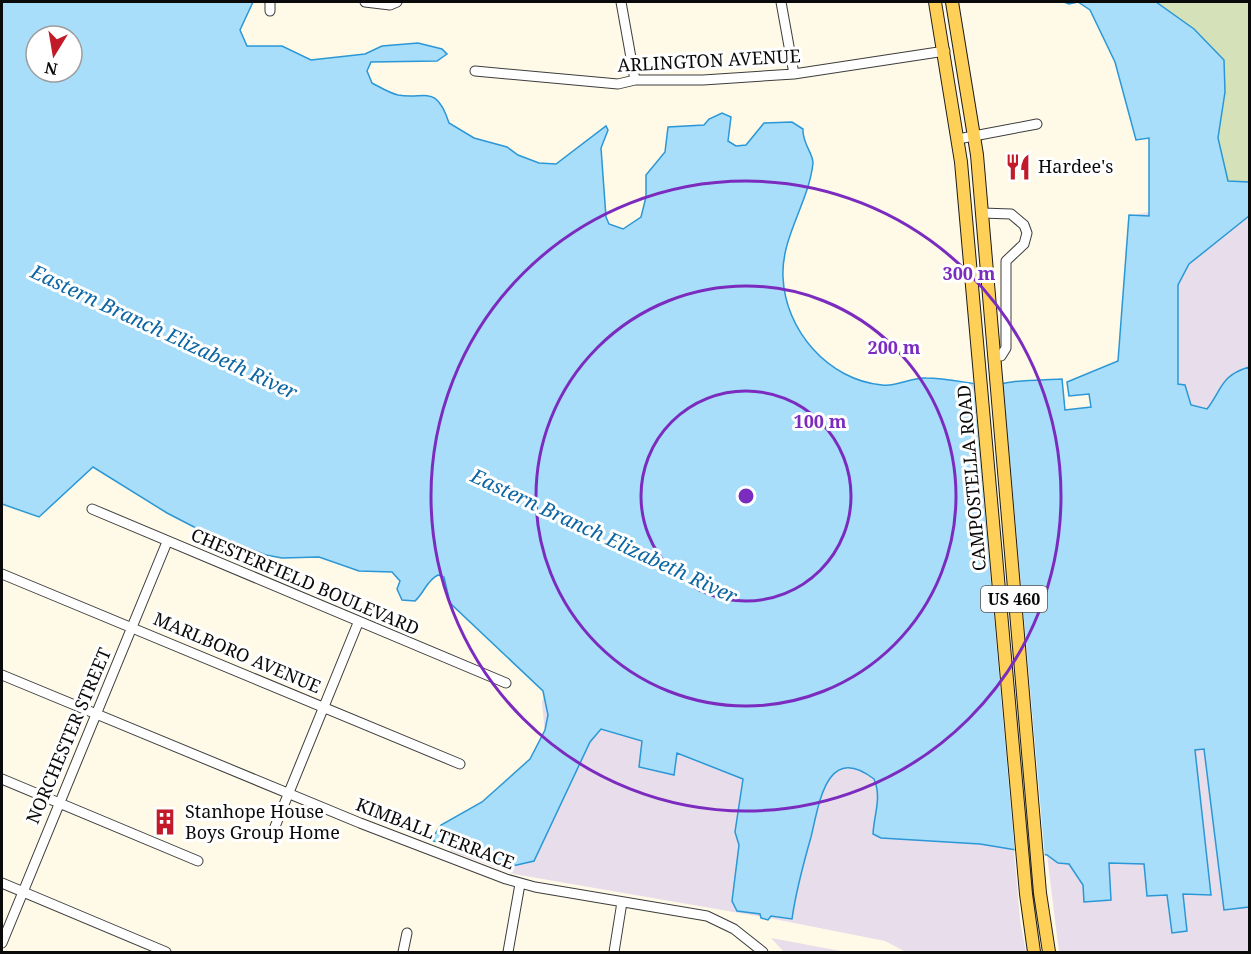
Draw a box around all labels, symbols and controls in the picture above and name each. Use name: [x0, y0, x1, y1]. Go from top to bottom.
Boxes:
north arrow: [24, 24, 84, 84]
street label: ARLINGTON AVENUE: [617, 43, 801, 77]
text: N: [42, 57, 59, 81]
restaurant icon: Hardee's: [1003, 152, 1033, 182]
place label: Hardee's: [1038, 154, 1113, 178]
water label: Eastern Branch Elizabeth River: [26, 257, 302, 406]
text: 300 m: [943, 261, 996, 285]
text: 200 m: [868, 335, 921, 359]
street label: CAMPOSTELLA ROAD: [951, 384, 991, 572]
text: 100 m: [794, 409, 847, 433]
water label: Eastern Branch Elizabeth River: [466, 461, 742, 610]
centre of rings: [736, 486, 756, 506]
street label: CHESTERFIELD BOULEVARD: [188, 522, 423, 640]
road number: US 460: [981, 586, 1047, 612]
street label: MARLBORO AVENUE: [150, 606, 325, 698]
street label: NORCHESTER STREET: [20, 644, 116, 827]
street label: KIMBALL TERRACE: [353, 792, 518, 874]
place label: Stanhope House Boys Group Home: [185, 799, 340, 844]
building icon: Stanhope House Boys Group Home: [150, 807, 180, 837]

